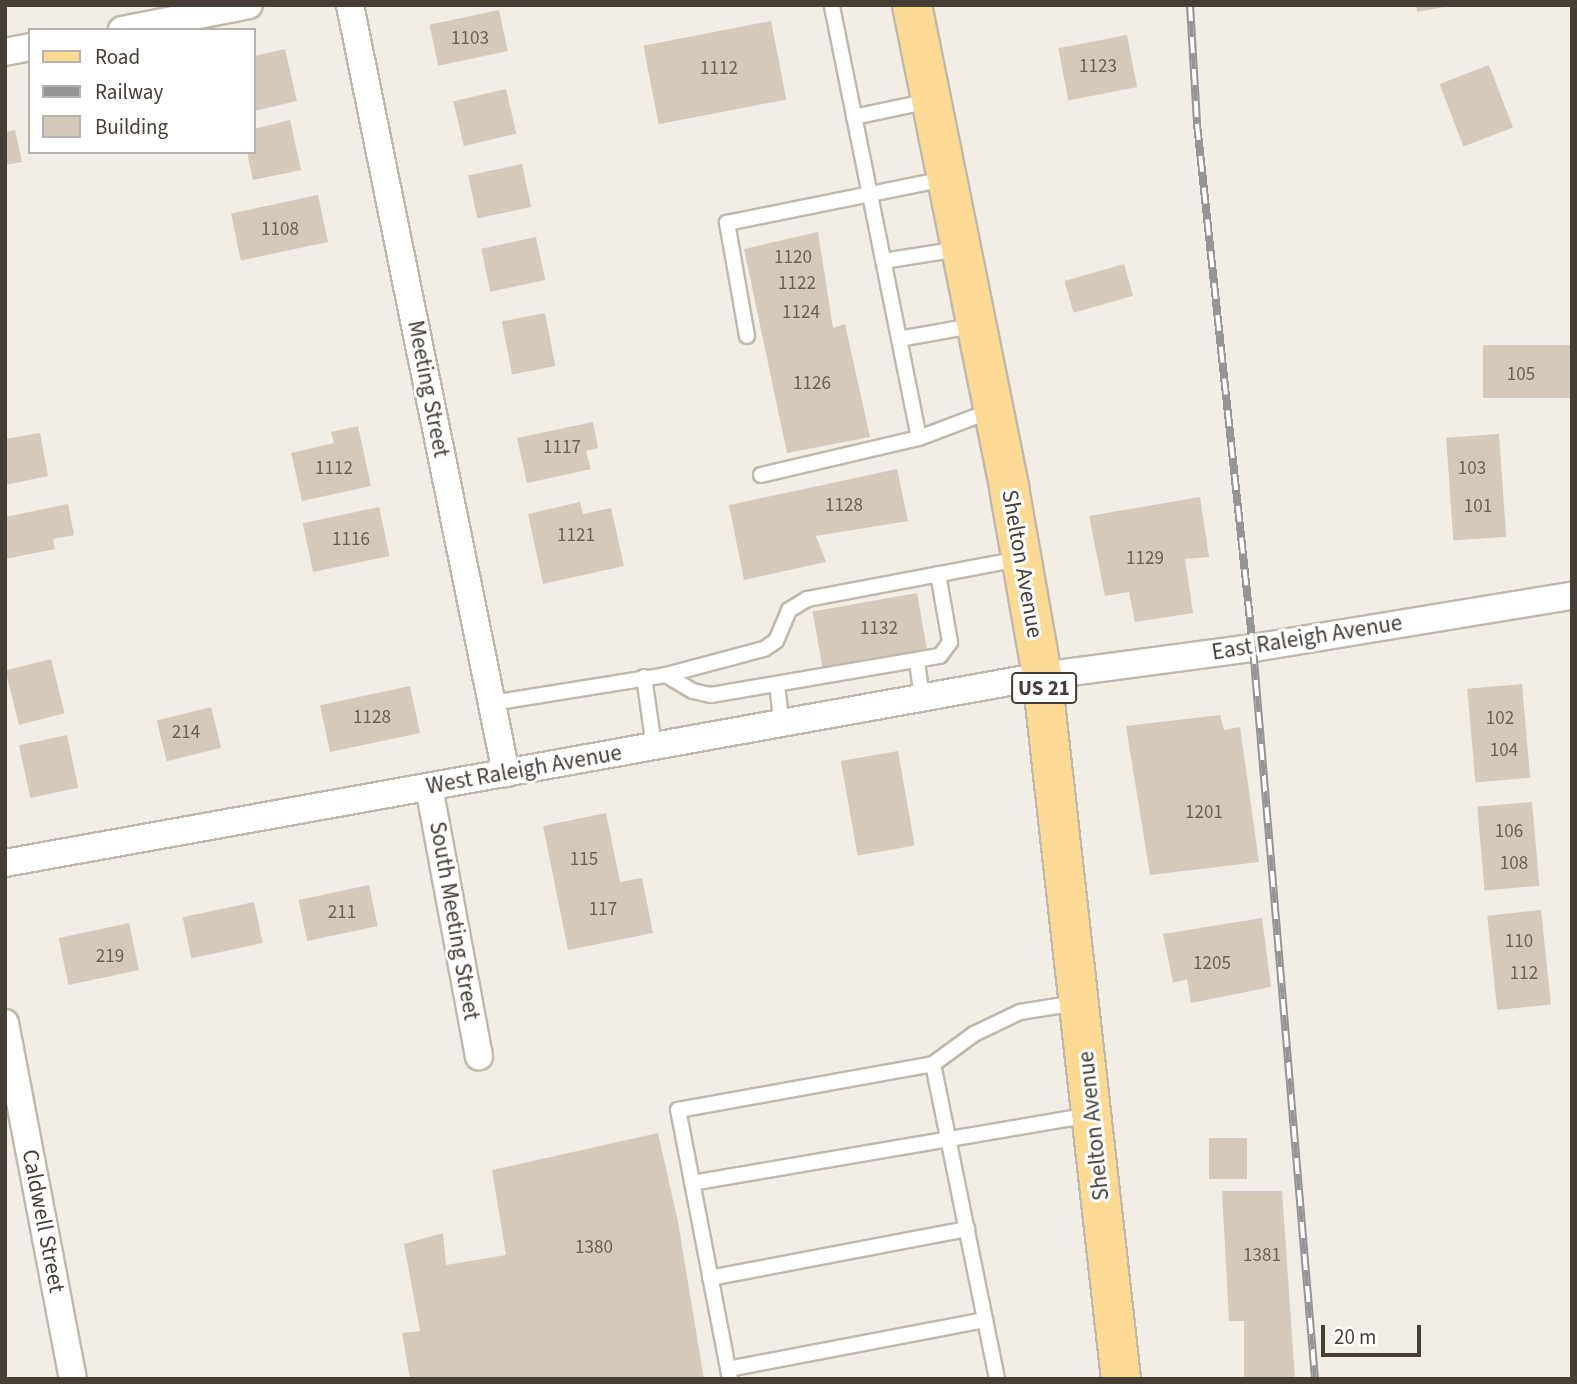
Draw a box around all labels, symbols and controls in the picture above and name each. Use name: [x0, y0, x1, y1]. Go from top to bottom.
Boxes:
legend: [28, 28, 256, 154]
house number: 1103: [451, 28, 489, 50]
text: Road: [95, 42, 140, 72]
house number: 1123: [1079, 56, 1117, 78]
house number: 1112: [700, 58, 738, 80]
text: Railway: [95, 77, 163, 107]
text: Building: [95, 112, 168, 142]
house number: 1108: [261, 219, 299, 241]
house number: 1120: [774, 247, 812, 269]
house number: 1122: [778, 273, 816, 295]
house number: 1124: [782, 302, 820, 324]
street label: Meeting Street: [401, 318, 455, 460]
house number: 105: [1507, 364, 1535, 386]
house number: 1126: [793, 373, 831, 395]
house number: 1117: [543, 437, 581, 459]
house number: 1112: [315, 458, 353, 480]
house number: 103: [1458, 458, 1486, 480]
street label: Shelton Avenue: [995, 488, 1049, 640]
house number: 1128: [825, 495, 863, 517]
house number: 101: [1464, 496, 1492, 518]
house number: 1121: [557, 525, 595, 547]
house number: 1116: [332, 529, 370, 551]
house number: 1129: [1126, 548, 1164, 570]
street label: East Raleigh Avenue: [1210, 609, 1404, 667]
house number: 1132: [860, 618, 898, 640]
road number: US 21: [1011, 670, 1077, 706]
house number: 1128: [353, 707, 391, 729]
house number: 102: [1486, 708, 1514, 730]
house number: 214: [172, 722, 200, 744]
street label: West Raleigh Avenue: [424, 739, 624, 801]
house number: 104: [1490, 740, 1518, 762]
house number: 1201: [1185, 802, 1223, 824]
street label: South Meeting Street: [423, 819, 485, 1023]
house number: 106: [1495, 821, 1523, 843]
house number: 115: [570, 849, 598, 871]
house number: 108: [1500, 853, 1528, 875]
house number: 117: [589, 899, 617, 921]
house number: 211: [328, 902, 356, 924]
house number: 110: [1505, 931, 1533, 953]
house number: 219: [96, 946, 124, 968]
house number: 1205: [1193, 953, 1231, 975]
house number: 112: [1510, 963, 1538, 985]
street label: Shelton Avenue: [1072, 1050, 1116, 1202]
street label: Caldwell Street: [16, 1147, 70, 1295]
house number: 1380: [575, 1237, 613, 1259]
house number: 1381: [1243, 1245, 1281, 1267]
scale bar: [1325, 1310, 1425, 1354]
text: 20 m: [1334, 1322, 1376, 1352]

